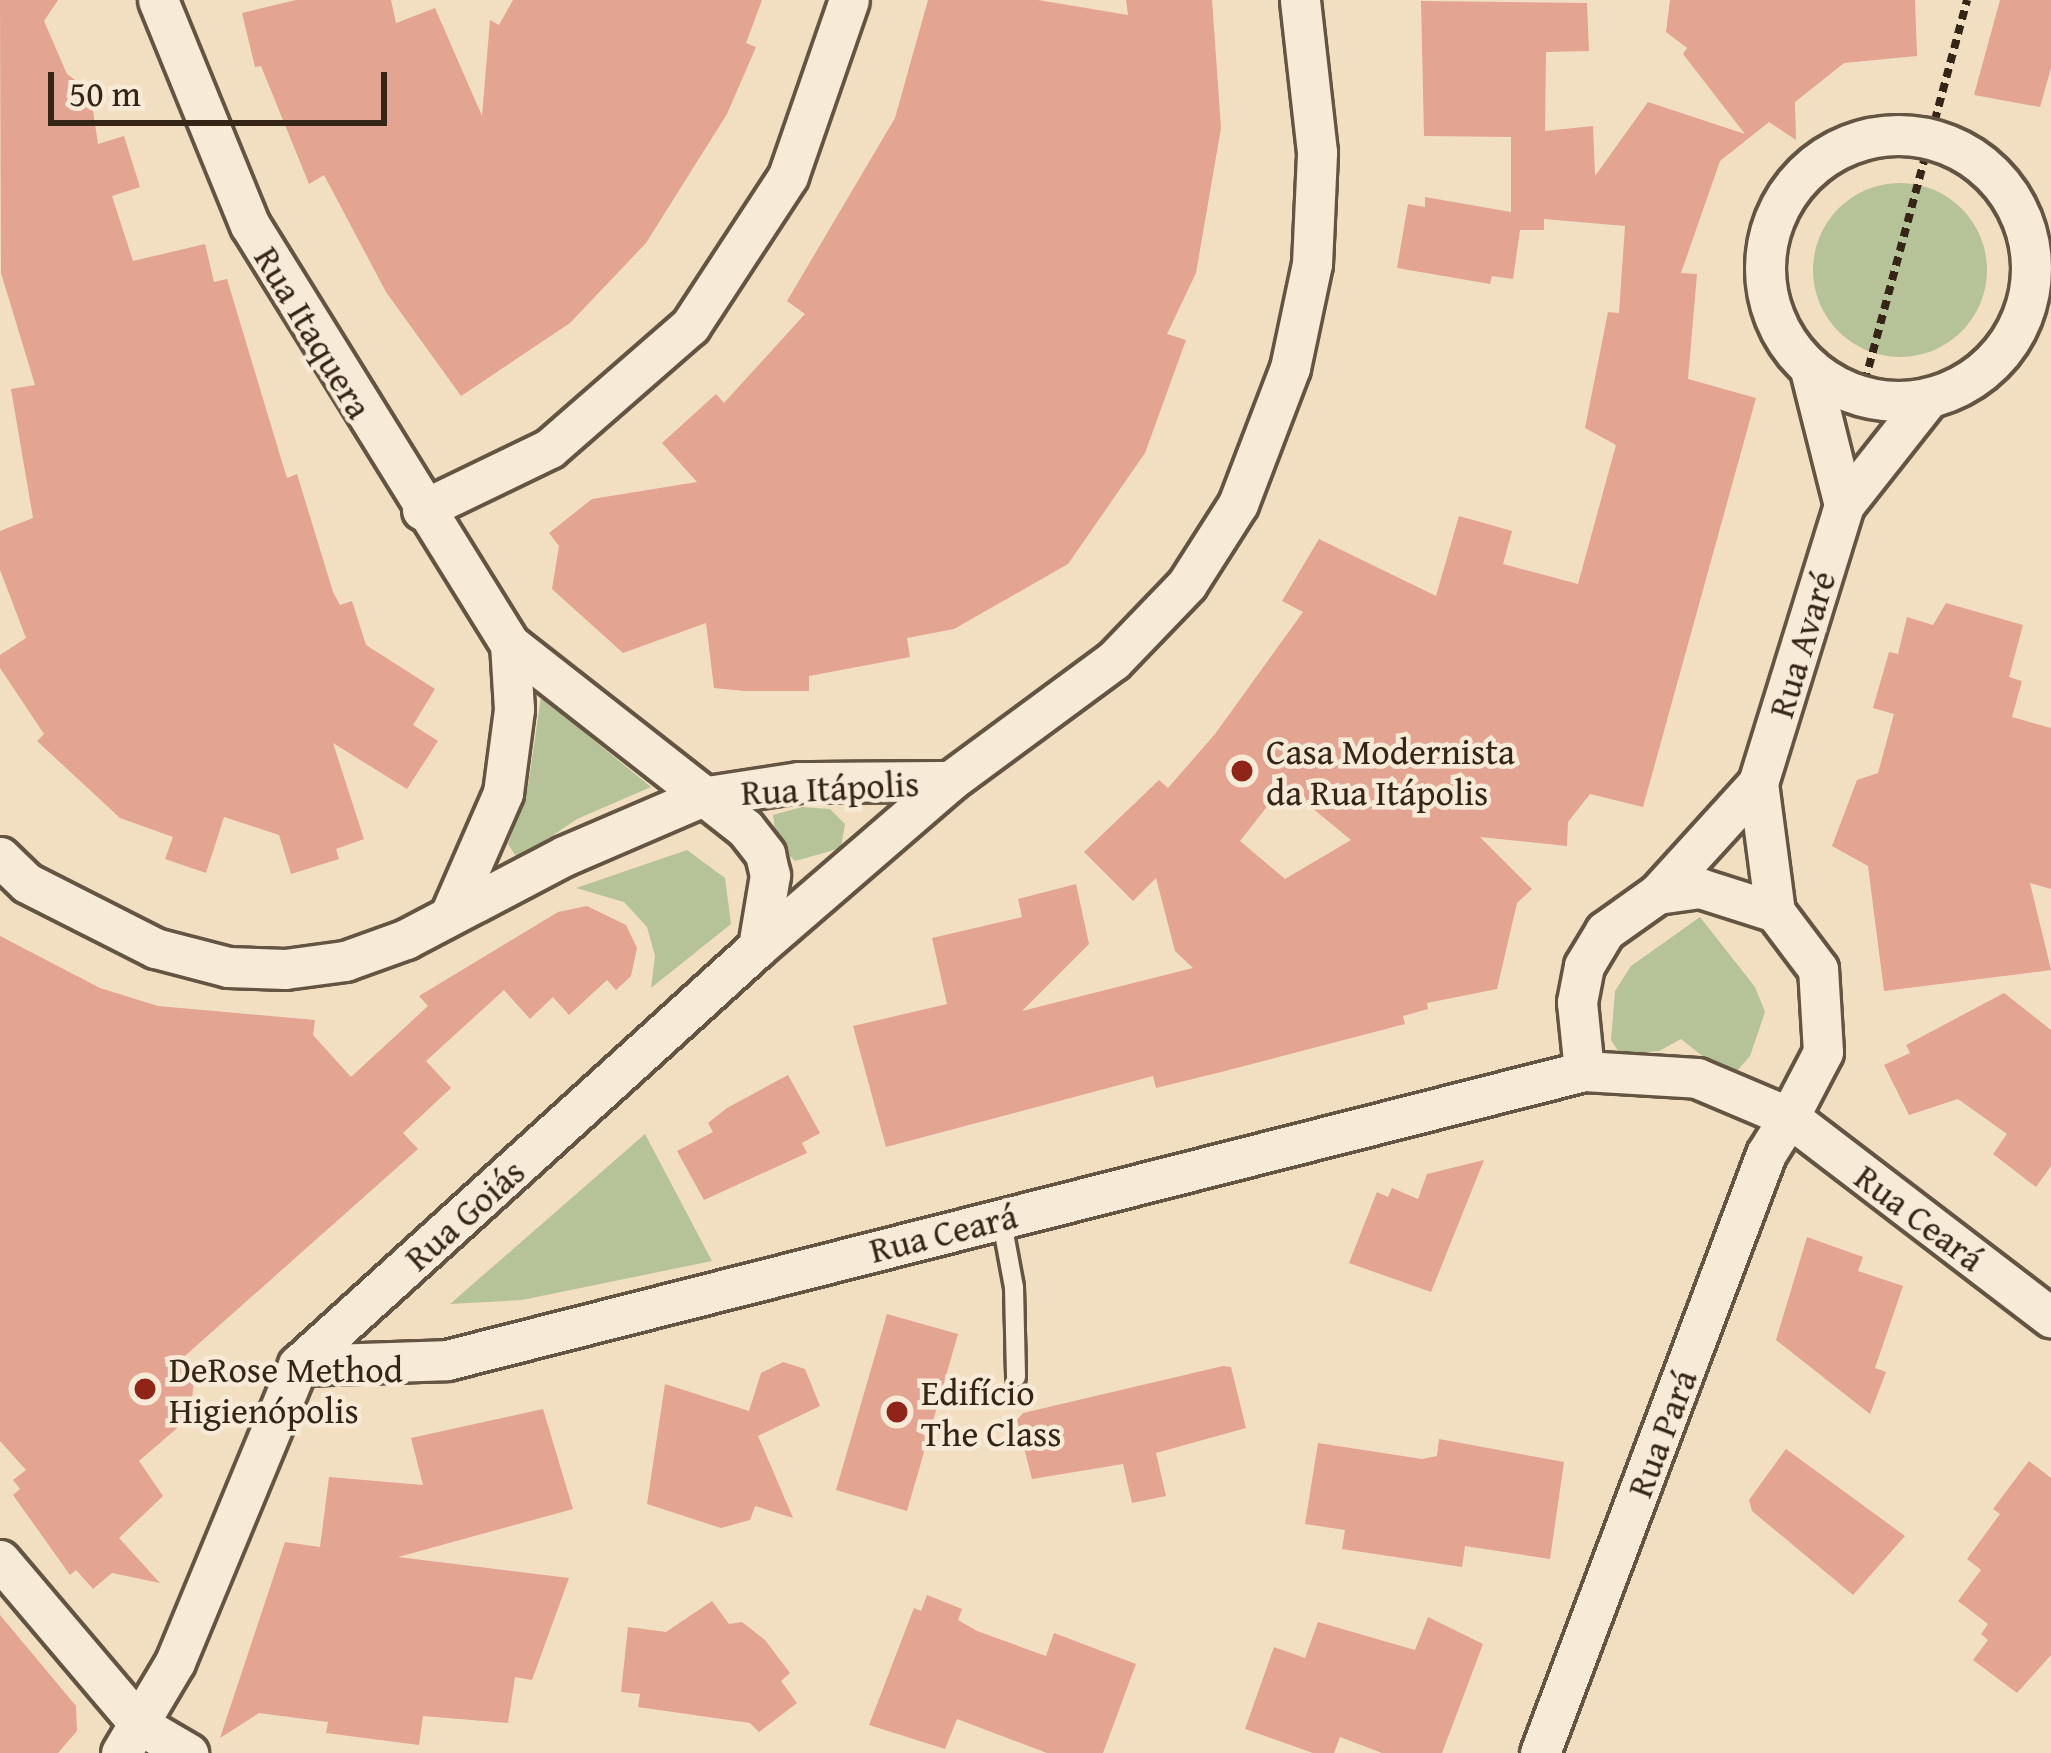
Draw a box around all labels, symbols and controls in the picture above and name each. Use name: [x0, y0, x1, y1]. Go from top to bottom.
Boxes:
scale bar: [54, 48, 393, 122]
text: 50 m: [69, 66, 141, 119]
street label: Rua Itaquera: [246, 238, 382, 426]
street label: Rua Avaré: [1758, 565, 1844, 723]
place label: Casa Modernista da Rua Itápolis: [1266, 728, 1515, 813]
marker: Casa Modernista da Rua Itápolis: [1229, 758, 1255, 784]
street label: Rua Itápolis: [740, 761, 920, 813]
street label: Rua Goiás: [395, 1149, 533, 1279]
street label: Rua Ceará: [1847, 1154, 1993, 1280]
street label: Rua Ceará: [865, 1193, 1021, 1271]
place label: DeRose Method Higienópolis: [169, 1346, 403, 1431]
street label: Rua Pará: [1617, 1363, 1705, 1503]
place label: Edifício The Class: [921, 1369, 1061, 1454]
marker: DeRose Method Higienópolis: [132, 1376, 158, 1402]
marker: Edifício The Class: [884, 1399, 910, 1425]

